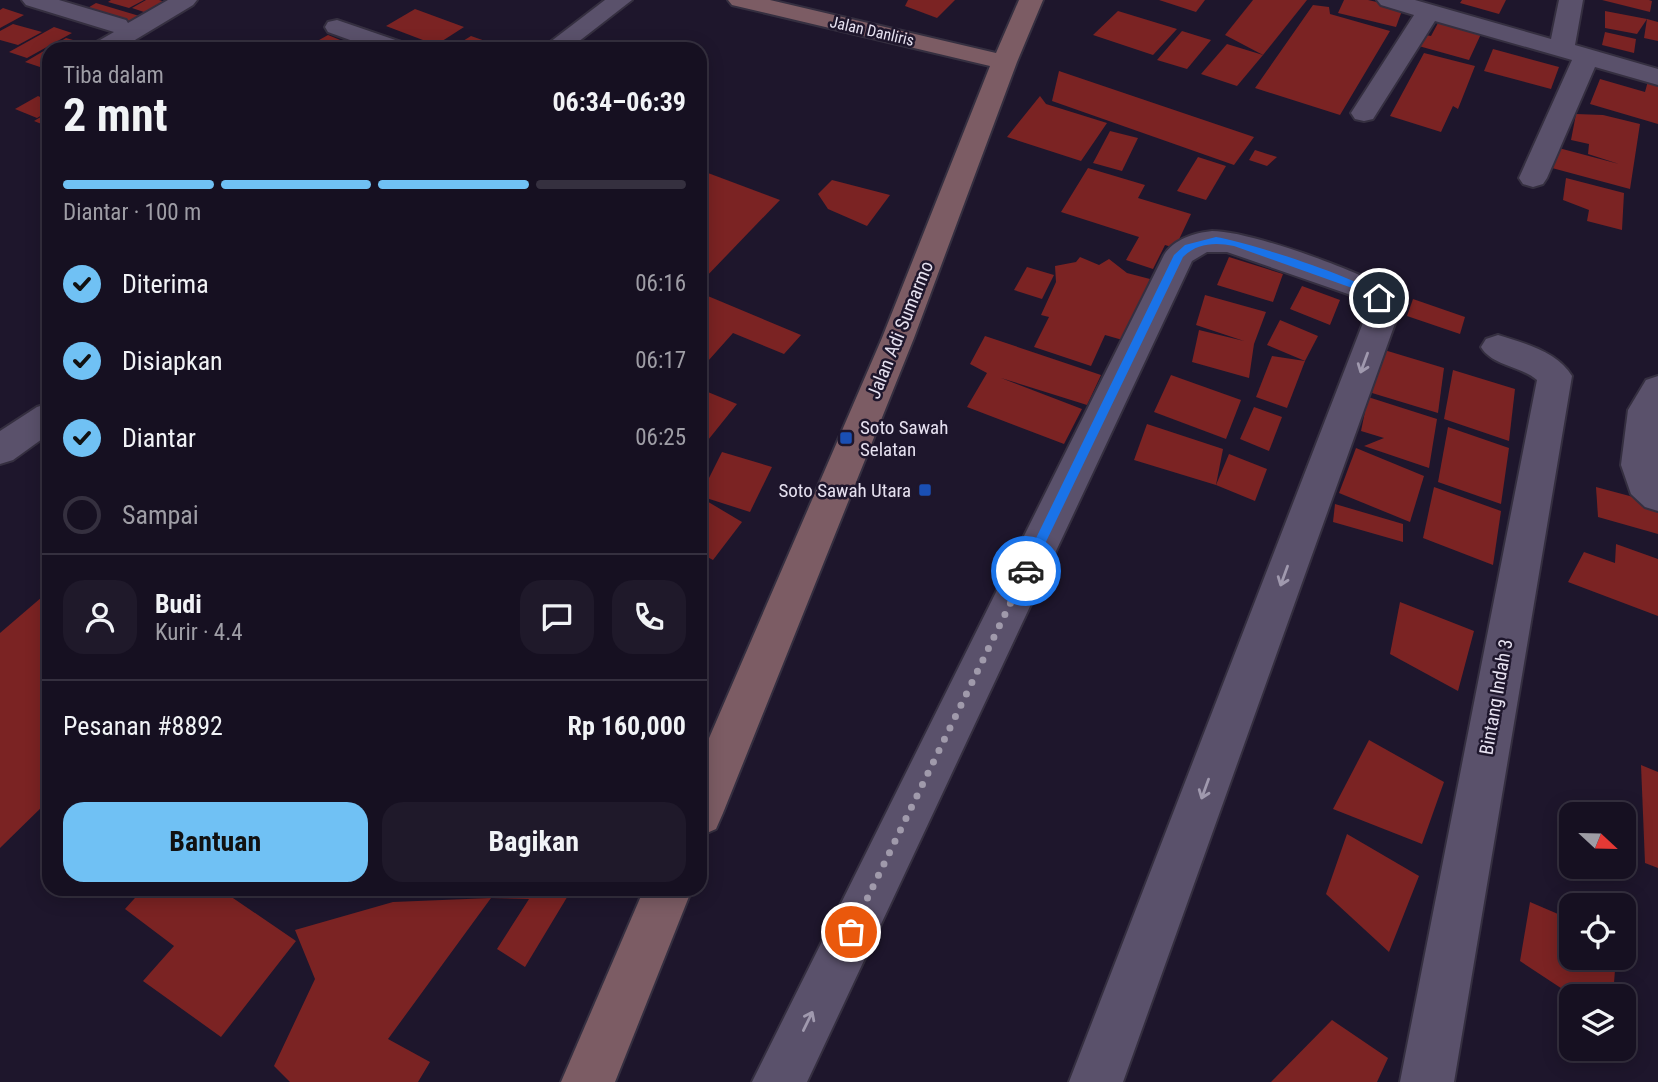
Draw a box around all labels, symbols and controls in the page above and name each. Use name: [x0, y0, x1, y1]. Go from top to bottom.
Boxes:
street label: Jalan Danliris: [828, 12, 916, 50]
text: Tiba dalam: [63, 62, 164, 89]
text: 06:34–06:39: [552, 87, 686, 117]
text: 2 mnt: [63, 88, 168, 142]
text: Diantar · 100 m: [63, 199, 201, 226]
street label: Jalan Adi Sumarmo: [862, 258, 938, 402]
icon: check: [63, 265, 101, 303]
pin: [1349, 268, 1409, 328]
text: Diterima: [122, 269, 209, 299]
text: 06:16: [635, 270, 686, 297]
icon: home: [1360, 279, 1398, 317]
icon: check: [63, 342, 101, 380]
text: Disiapkan: [122, 346, 223, 376]
text: 06:17: [635, 347, 686, 374]
one-way arrow: [1356, 351, 1369, 373]
place label: Soto Sawah Selatan: [860, 416, 948, 461]
icon: check: [63, 419, 101, 457]
text: Diantar: [122, 423, 196, 453]
text: 06:25: [635, 424, 686, 451]
marker: Soto Sawah Selatan: [838, 430, 854, 446]
place label: Soto Sawah Utara: [778, 479, 911, 502]
marker: Soto Sawah Utara: [917, 482, 933, 498]
text: Sampai: [122, 500, 199, 530]
courier: [991, 536, 1061, 606]
icon: car: [1007, 552, 1045, 590]
one-way arrow: [1277, 565, 1290, 587]
button: person: [63, 580, 137, 654]
button: chat: [520, 580, 594, 654]
button: phone: [612, 580, 686, 654]
text: Budi: [155, 589, 202, 619]
text: Kurir · 4.4: [155, 619, 243, 646]
street label: Bintang Indah 3: [1475, 637, 1517, 757]
text: Pesanan #8892: [63, 711, 223, 741]
text: Rp 160,000: [568, 711, 686, 741]
one-way arrow: [1198, 778, 1210, 800]
button: Bantuan: [63, 802, 368, 882]
button: Bagikan: [382, 802, 686, 882]
north arrow: [1559, 802, 1636, 878]
map controls: [1559, 802, 1636, 1061]
button: locate: [1559, 893, 1636, 970]
pin: [821, 902, 881, 962]
icon: bag: [832, 913, 870, 951]
button: layers: [1559, 984, 1636, 1061]
one-way arrow: [802, 1011, 816, 1032]

